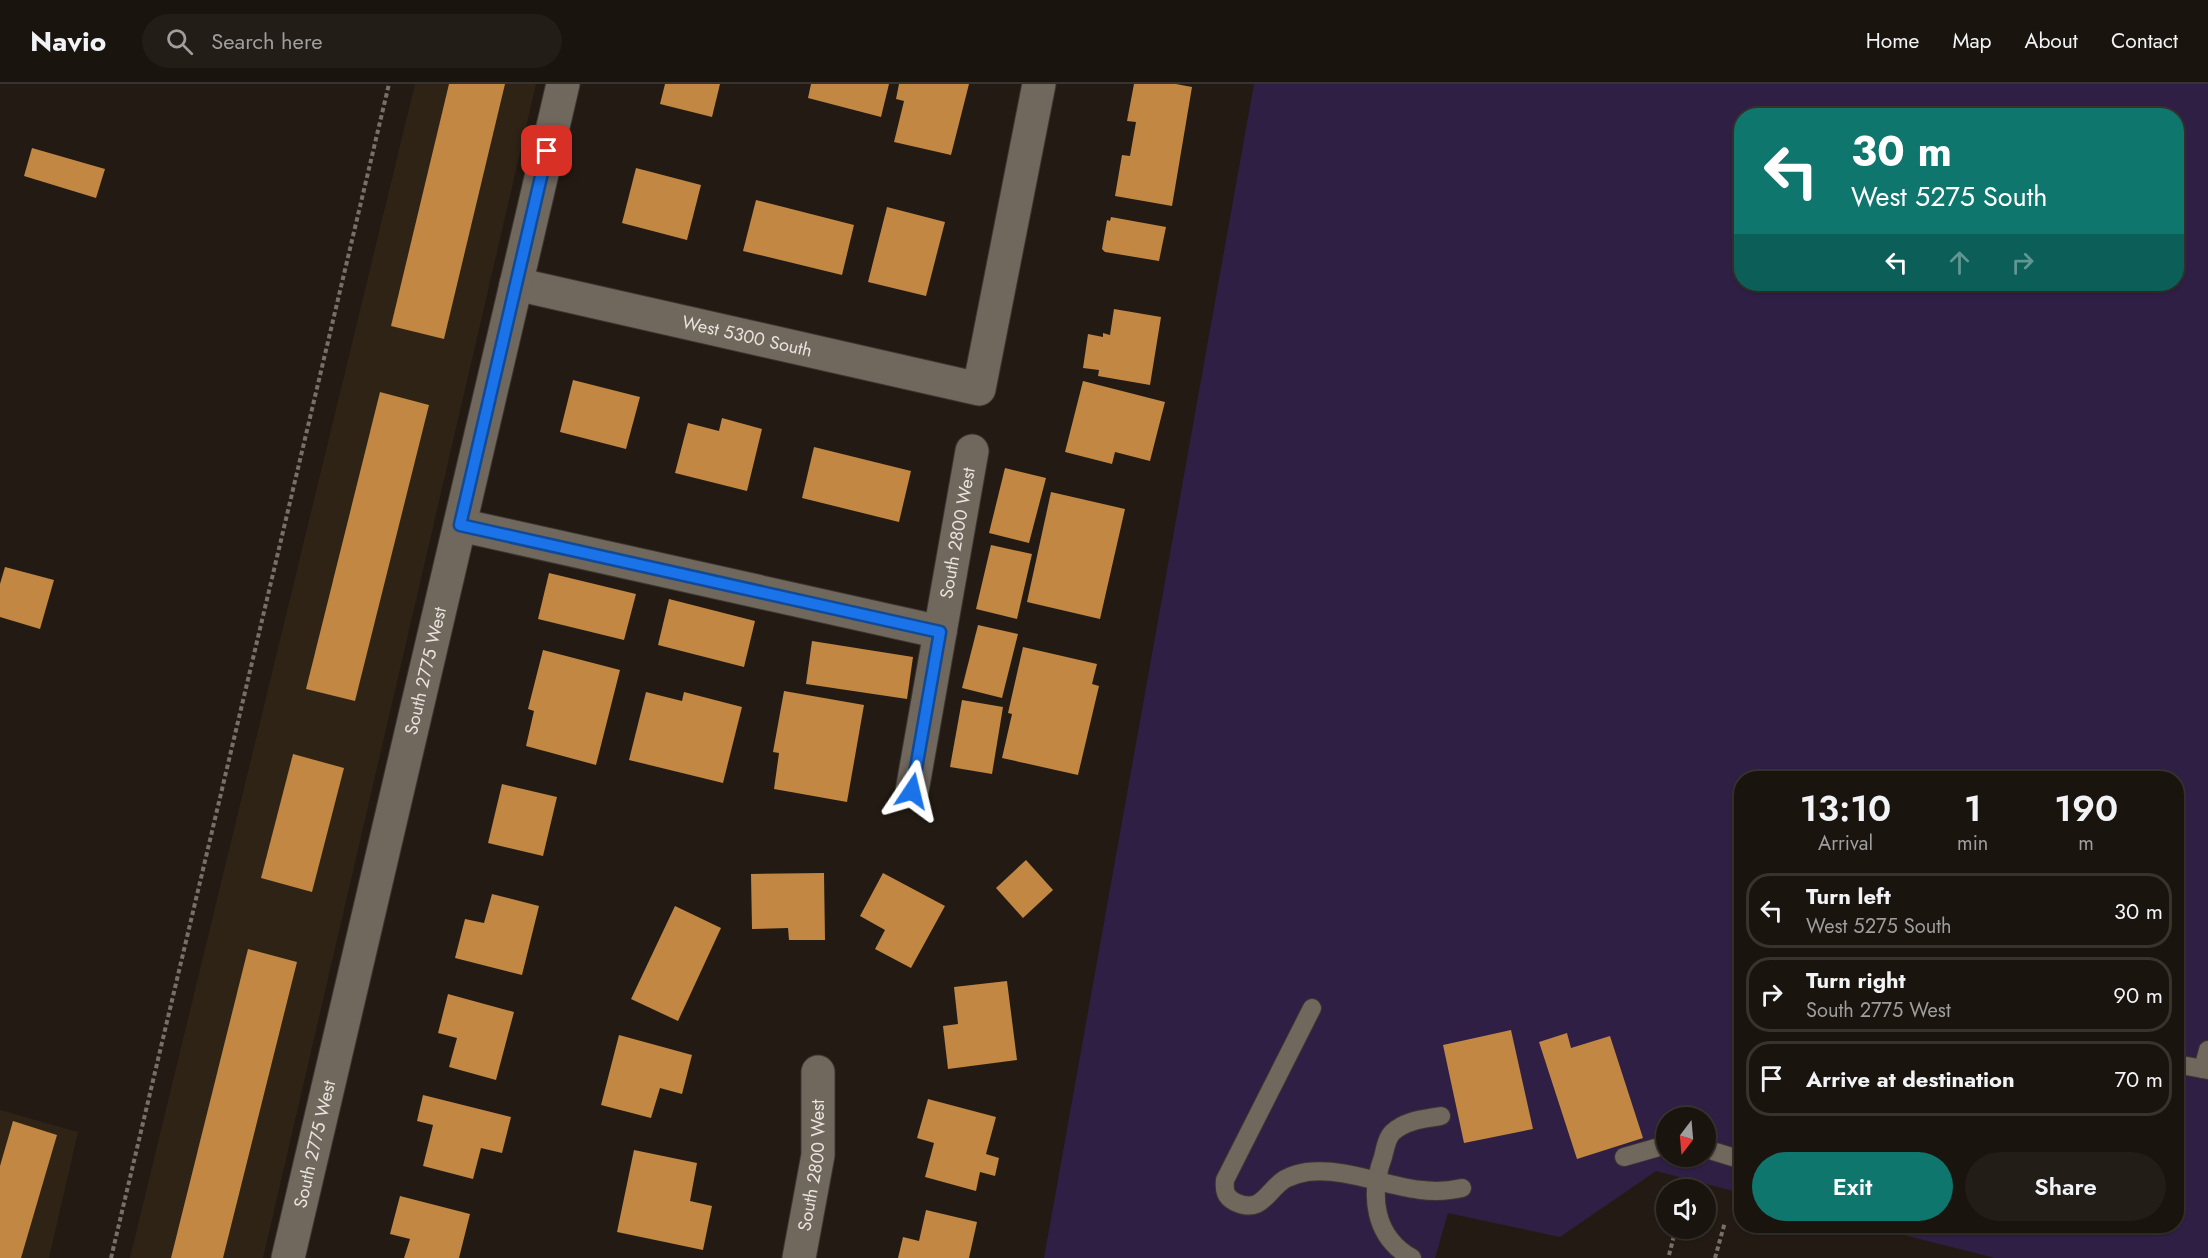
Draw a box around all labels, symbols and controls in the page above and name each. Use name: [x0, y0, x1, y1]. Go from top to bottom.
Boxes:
search box: [142, 14, 562, 68]
text: Navio: [30, 21, 106, 62]
icon: search: [163, 25, 196, 58]
text: Search here: [211, 25, 322, 57]
text: Home: [1866, 26, 1919, 56]
text: Map: [1952, 26, 1992, 56]
text: About: [2025, 26, 2078, 56]
text: Contact: [2111, 26, 2178, 56]
text: 30 m: [1851, 121, 1952, 182]
pin: [521, 125, 572, 176]
icon: left: [1752, 132, 1830, 210]
icon: arrive: [530, 134, 563, 167]
text: West 5275 South: [1851, 177, 2047, 216]
icon: left: [1880, 246, 1913, 279]
icon: ahead: [1943, 246, 1976, 279]
icon: right: [2006, 246, 2039, 279]
street label: West 5300 South: [680, 309, 815, 364]
street label: South 2800 West: [933, 465, 982, 601]
street label: South 2775 West: [398, 604, 453, 737]
position arrow: [880, 759, 944, 823]
text: 13:10: [1800, 782, 1891, 834]
text: 1: [1964, 782, 1982, 834]
text: 190: [2054, 782, 2118, 834]
text: Arrival: [1818, 829, 1873, 858]
text: min: [1957, 829, 1988, 858]
text: m: [2078, 829, 2094, 858]
text: Turn left: [1806, 880, 1891, 912]
icon: left: [1755, 894, 1788, 927]
text: 30 m: [2114, 895, 2163, 927]
text: West 5275 South: [1806, 912, 1951, 941]
text: Turn right: [1806, 964, 1906, 996]
icon: right: [1755, 978, 1788, 1011]
text: 90 m: [2113, 979, 2163, 1011]
text: South 2775 West: [1806, 996, 1951, 1025]
icon: arrive: [1755, 1062, 1788, 1095]
text: Arrive at destination: [1806, 1063, 2015, 1095]
text: 70 m: [2114, 1063, 2163, 1095]
street label: South 2775 West: [287, 1077, 342, 1210]
street label: South 2800 West: [791, 1099, 831, 1233]
north arrow: [1656, 1107, 1716, 1167]
map controls: [1656, 1107, 1716, 1239]
button: Exit: [1752, 1152, 1953, 1221]
button: Share: [1965, 1152, 2166, 1221]
button: sound: [1656, 1179, 1716, 1239]

